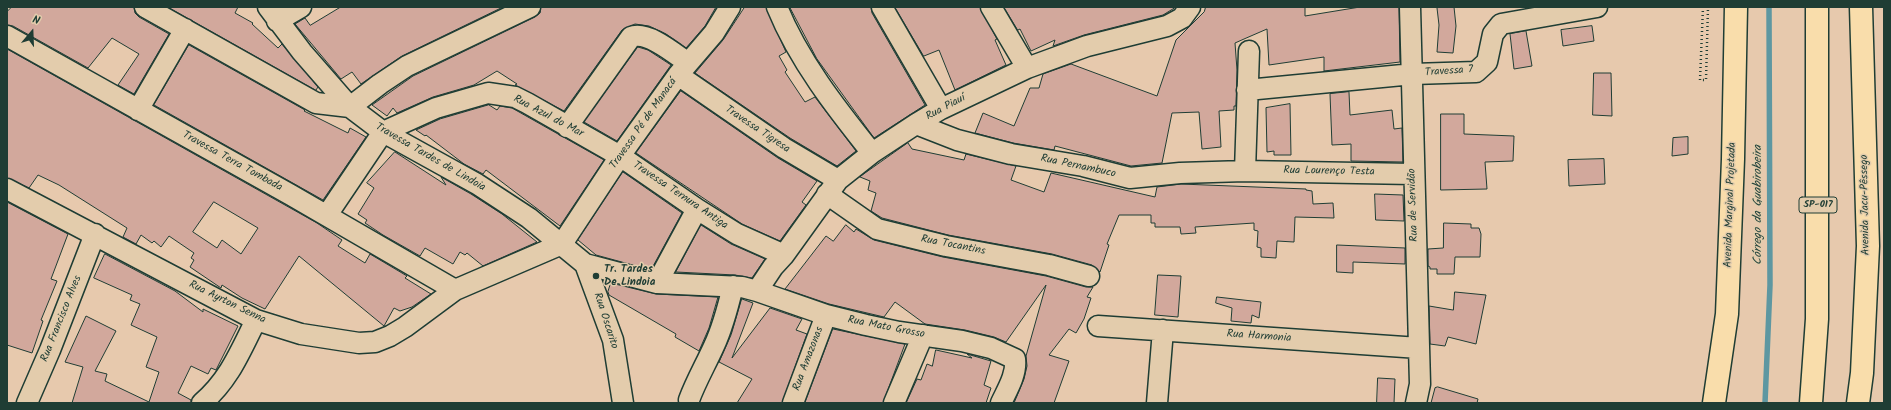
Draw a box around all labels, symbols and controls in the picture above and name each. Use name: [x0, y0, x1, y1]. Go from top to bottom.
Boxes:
text: N: [30, 11, 42, 30]
north arrow: [12, 12, 52, 52]
street label: Travessa 7: [1424, 64, 1474, 80]
street label: Travessa Pé de Manacá: [608, 76, 680, 172]
street label: Rua Piauí: [924, 92, 968, 124]
street label: Rua Azul do Mar: [511, 93, 585, 141]
street label: Travessa Tigresa: [722, 103, 792, 157]
street label: Travessa Tardes de Lindoia: [373, 121, 487, 195]
street label: Travessa Terra Tombada: [180, 129, 284, 195]
street label: Avenida Marginal Projetada: [1722, 142, 1740, 268]
water label: Córrego da Guabirobeira: [1752, 145, 1766, 265]
street label: Rua Pernambuco: [1039, 153, 1117, 181]
street label: Avenida Jacu-Pêssego: [1859, 155, 1873, 255]
street label: Travessa Ternura Antiga: [630, 159, 730, 233]
street label: Rua Lourenço Testa: [1283, 165, 1375, 179]
street label: Rua de Servidão: [1406, 168, 1422, 242]
road number: SP-017: [1799, 197, 1837, 213]
street label: Rua Tocantins: [920, 233, 986, 259]
place label: Tr. Tardes De Lindoia: [604, 263, 655, 289]
marker: Tr. Tardes De Lindoia: [591, 271, 601, 281]
street label: Rua Francisco Alves: [39, 274, 85, 364]
street label: Rua Ayrton Senna: [186, 279, 268, 327]
street label: Rua Oscarito: [590, 291, 620, 351]
street label: Rua Mato Grosso: [846, 314, 926, 342]
street label: Rua Amazonas: [791, 325, 827, 393]
street label: Rua Harmonia: [1226, 328, 1292, 346]

